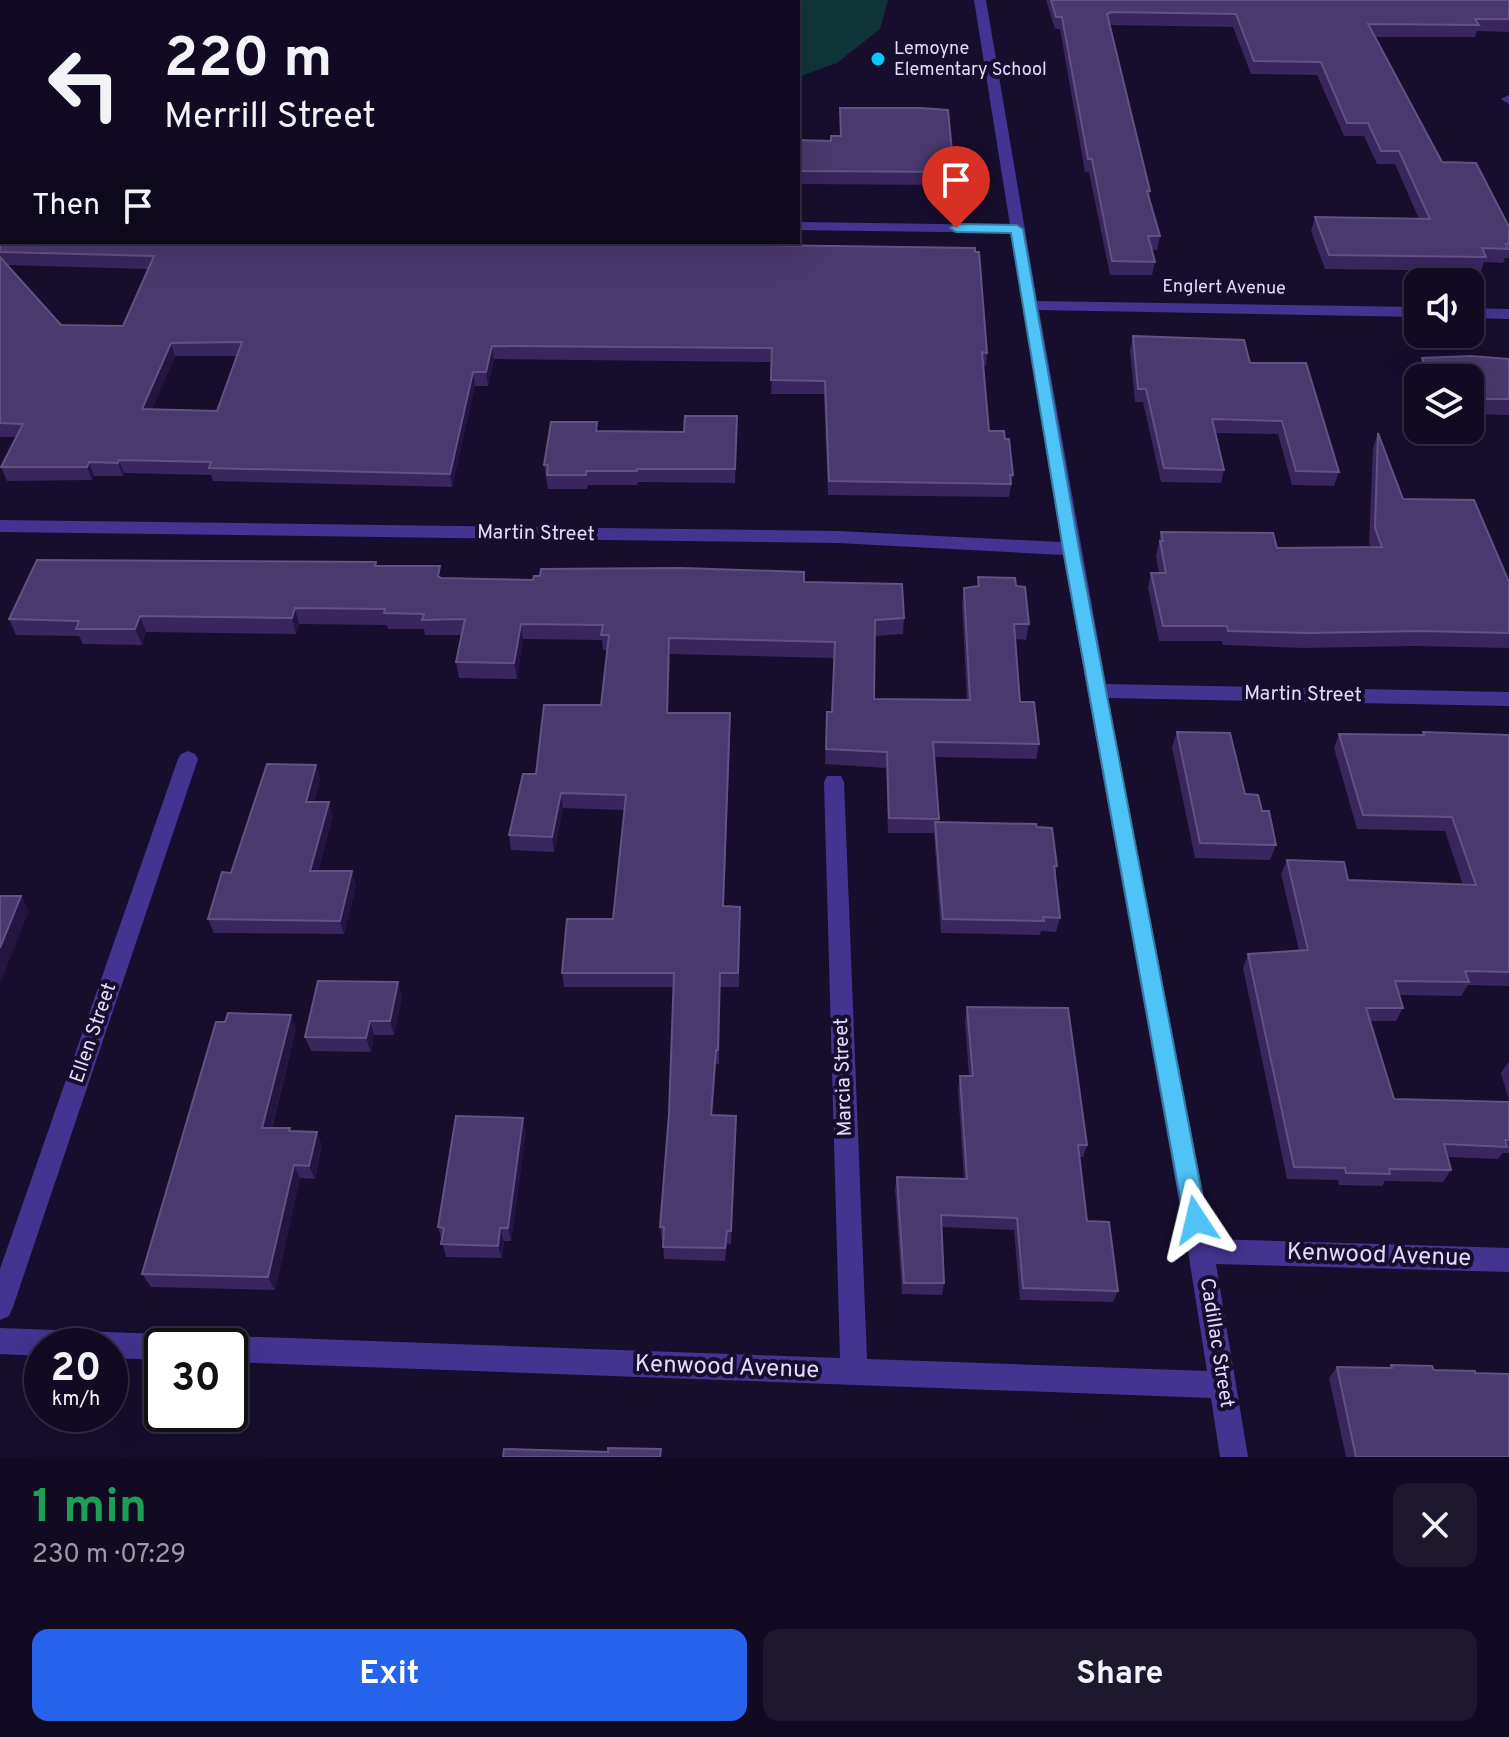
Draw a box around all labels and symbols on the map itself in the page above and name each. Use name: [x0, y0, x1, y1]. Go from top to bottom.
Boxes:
place label: Lemoyne Elementary School: [894, 38, 1047, 82]
marker: Lemoyne Elementary School: [869, 50, 887, 68]
pin: [922, 146, 990, 228]
street label: Englert Avenue: [1162, 275, 1286, 301]
street label: Martin Street: [477, 520, 595, 548]
street label: Martin Street: [1244, 681, 1362, 709]
street label: Ellen Street: [65, 979, 123, 1087]
street label: Marcia Street: [829, 1017, 859, 1137]
position arrow: [1154, 1178, 1238, 1262]
street label: Kenwood Avenue: [1286, 1238, 1472, 1274]
street label: Cadillac Street: [1193, 1276, 1239, 1410]
speed limit sign: 30: [144, 1328, 248, 1432]
street label: Kenwood Avenue: [634, 1350, 820, 1386]

